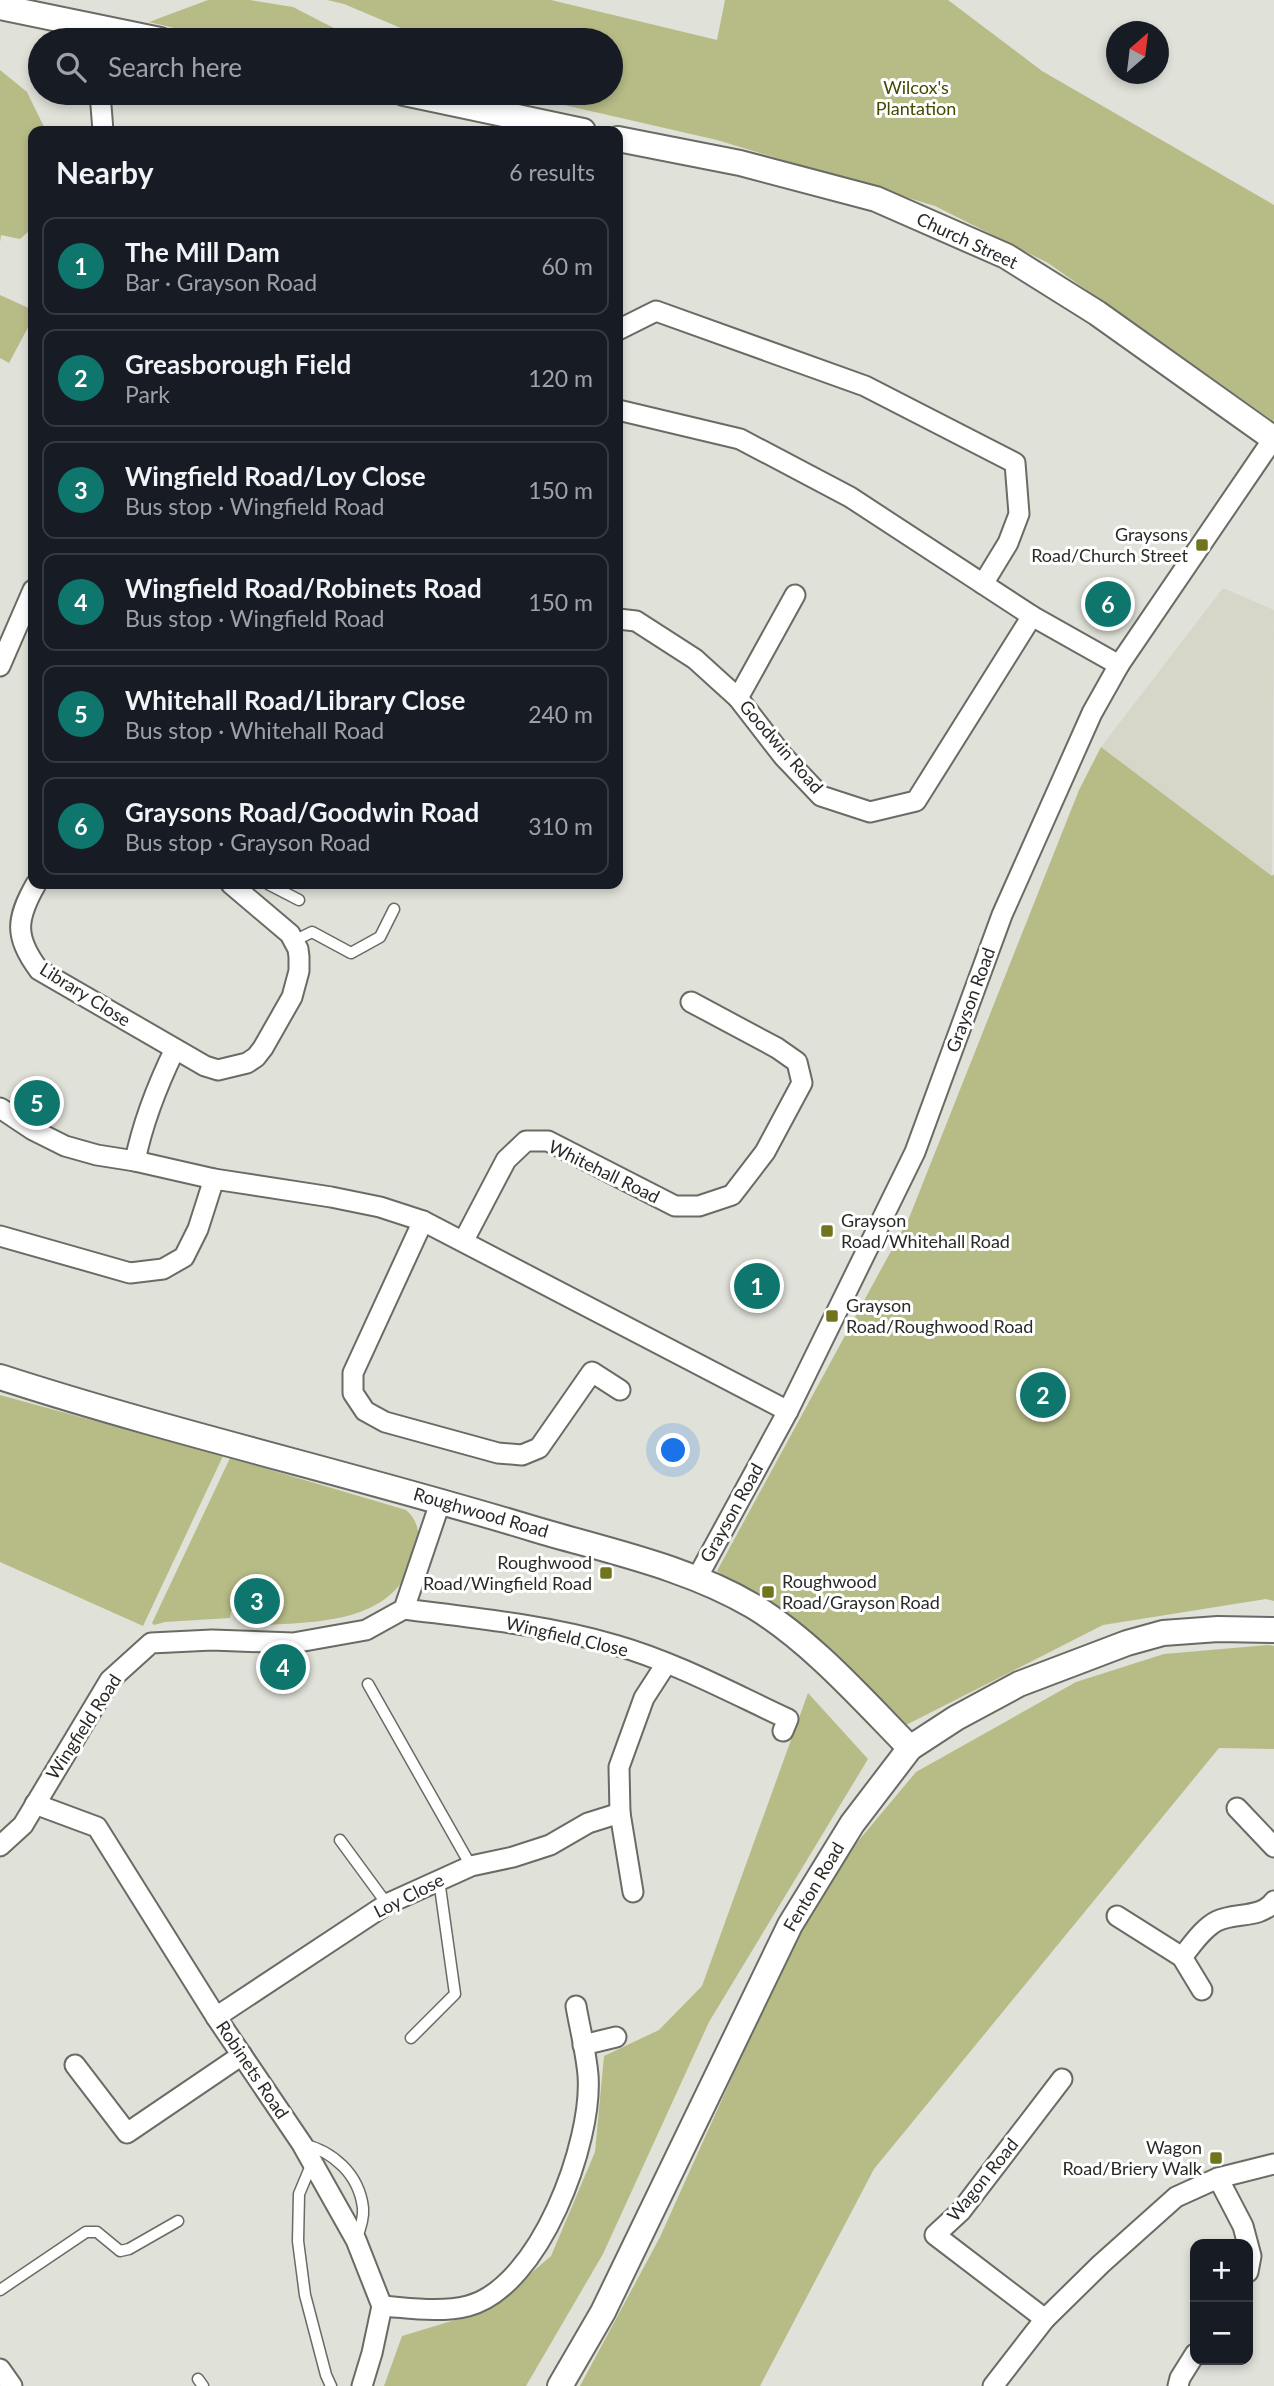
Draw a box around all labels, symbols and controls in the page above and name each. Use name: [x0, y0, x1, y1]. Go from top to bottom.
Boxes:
north arrow: [1106, 21, 1169, 84]
search box: [28, 28, 623, 105]
icon: search: [52, 48, 90, 86]
text: Search here: [108, 51, 242, 83]
park label: Wilcox's Plantation: [876, 76, 956, 119]
text: Nearby: [56, 154, 154, 190]
text: 6 results: [509, 158, 595, 186]
street label: Church Street: [913, 207, 1022, 273]
text: The Mill Dam: [125, 236, 280, 268]
text: 1: [74, 252, 88, 280]
text: 60 m: [542, 252, 593, 280]
text: Bar · Grayson Road: [125, 268, 317, 296]
text: Greasborough Field: [125, 348, 351, 380]
text: 2: [74, 364, 88, 392]
text: 120 m: [528, 364, 593, 392]
text: Park: [125, 380, 170, 408]
text: Wingfield Road/Loy Close: [125, 460, 426, 492]
text: 3: [74, 476, 88, 504]
text: 150 m: [528, 476, 593, 504]
text: Bus stop · Wingfield Road: [125, 492, 384, 520]
place label: Graysons Road/Church Street: [1031, 523, 1189, 566]
marker: Graysons Road/Church Street: [1194, 537, 1210, 553]
text: Wingfield Road/Robinets Road: [125, 572, 482, 604]
pin: 6: [1085, 578, 1131, 630]
text: 4: [74, 588, 88, 616]
text: 150 m: [528, 588, 593, 616]
text: Bus stop · Wingfield Road: [125, 604, 384, 632]
text: Whitehall Road/Library Close: [125, 684, 465, 716]
street label: Goodwin Road: [735, 695, 828, 798]
text: 5: [74, 700, 88, 728]
text: 240 m: [528, 700, 593, 728]
text: Bus stop · Whitehall Road: [125, 716, 384, 744]
text: Graysons Road/Goodwin Road: [125, 796, 479, 828]
text: 6: [74, 812, 88, 840]
text: 310 m: [528, 812, 593, 840]
text: Bus stop · Grayson Road: [125, 828, 370, 856]
street label: Grayson Road: [941, 944, 999, 1055]
street label: Library Close: [36, 958, 135, 1031]
pin: 5: [14, 1077, 60, 1129]
street label: Whitehall Road: [545, 1135, 664, 1207]
place label: Grayson Road/Whitehall Road: [841, 1209, 1010, 1252]
marker: Grayson Road/Whitehall Road: [819, 1223, 835, 1239]
pin: 1: [734, 1260, 780, 1312]
place label: Grayson Road/Roughwood Road: [846, 1294, 1033, 1337]
marker: Grayson Road/Roughwood Road: [824, 1308, 840, 1324]
pin: 2: [1020, 1369, 1066, 1421]
your location: [656, 1433, 690, 1467]
street label: Grayson Road: [695, 1459, 767, 1566]
street label: Roughwood Road: [411, 1482, 551, 1542]
place label: Roughwood Road/Wingfield Road: [423, 1551, 592, 1594]
marker: Roughwood Road/Wingfield Road: [598, 1565, 614, 1581]
place label: Roughwood Road/Grayson Road: [782, 1570, 940, 1613]
pin: 3: [234, 1575, 280, 1627]
marker: Roughwood Road/Grayson Road: [760, 1584, 776, 1600]
street label: Wingfield Close: [504, 1611, 631, 1661]
pin: 4: [260, 1641, 306, 1693]
street label: Wingfield Road: [41, 1670, 125, 1783]
street label: Fenton Road: [778, 1838, 848, 1935]
street label: Loy Close: [370, 1868, 447, 1922]
street label: Robinets Road: [212, 2016, 294, 2123]
street label: Wagon Road: [942, 2133, 1022, 2225]
place label: Wagon Road/Briery Walk: [1062, 2136, 1203, 2179]
marker: Wagon Road/Briery Walk: [1208, 2150, 1224, 2166]
map controls: [1190, 2239, 1253, 2365]
button: +: [1190, 2239, 1253, 2302]
button: −: [1190, 2302, 1253, 2365]

